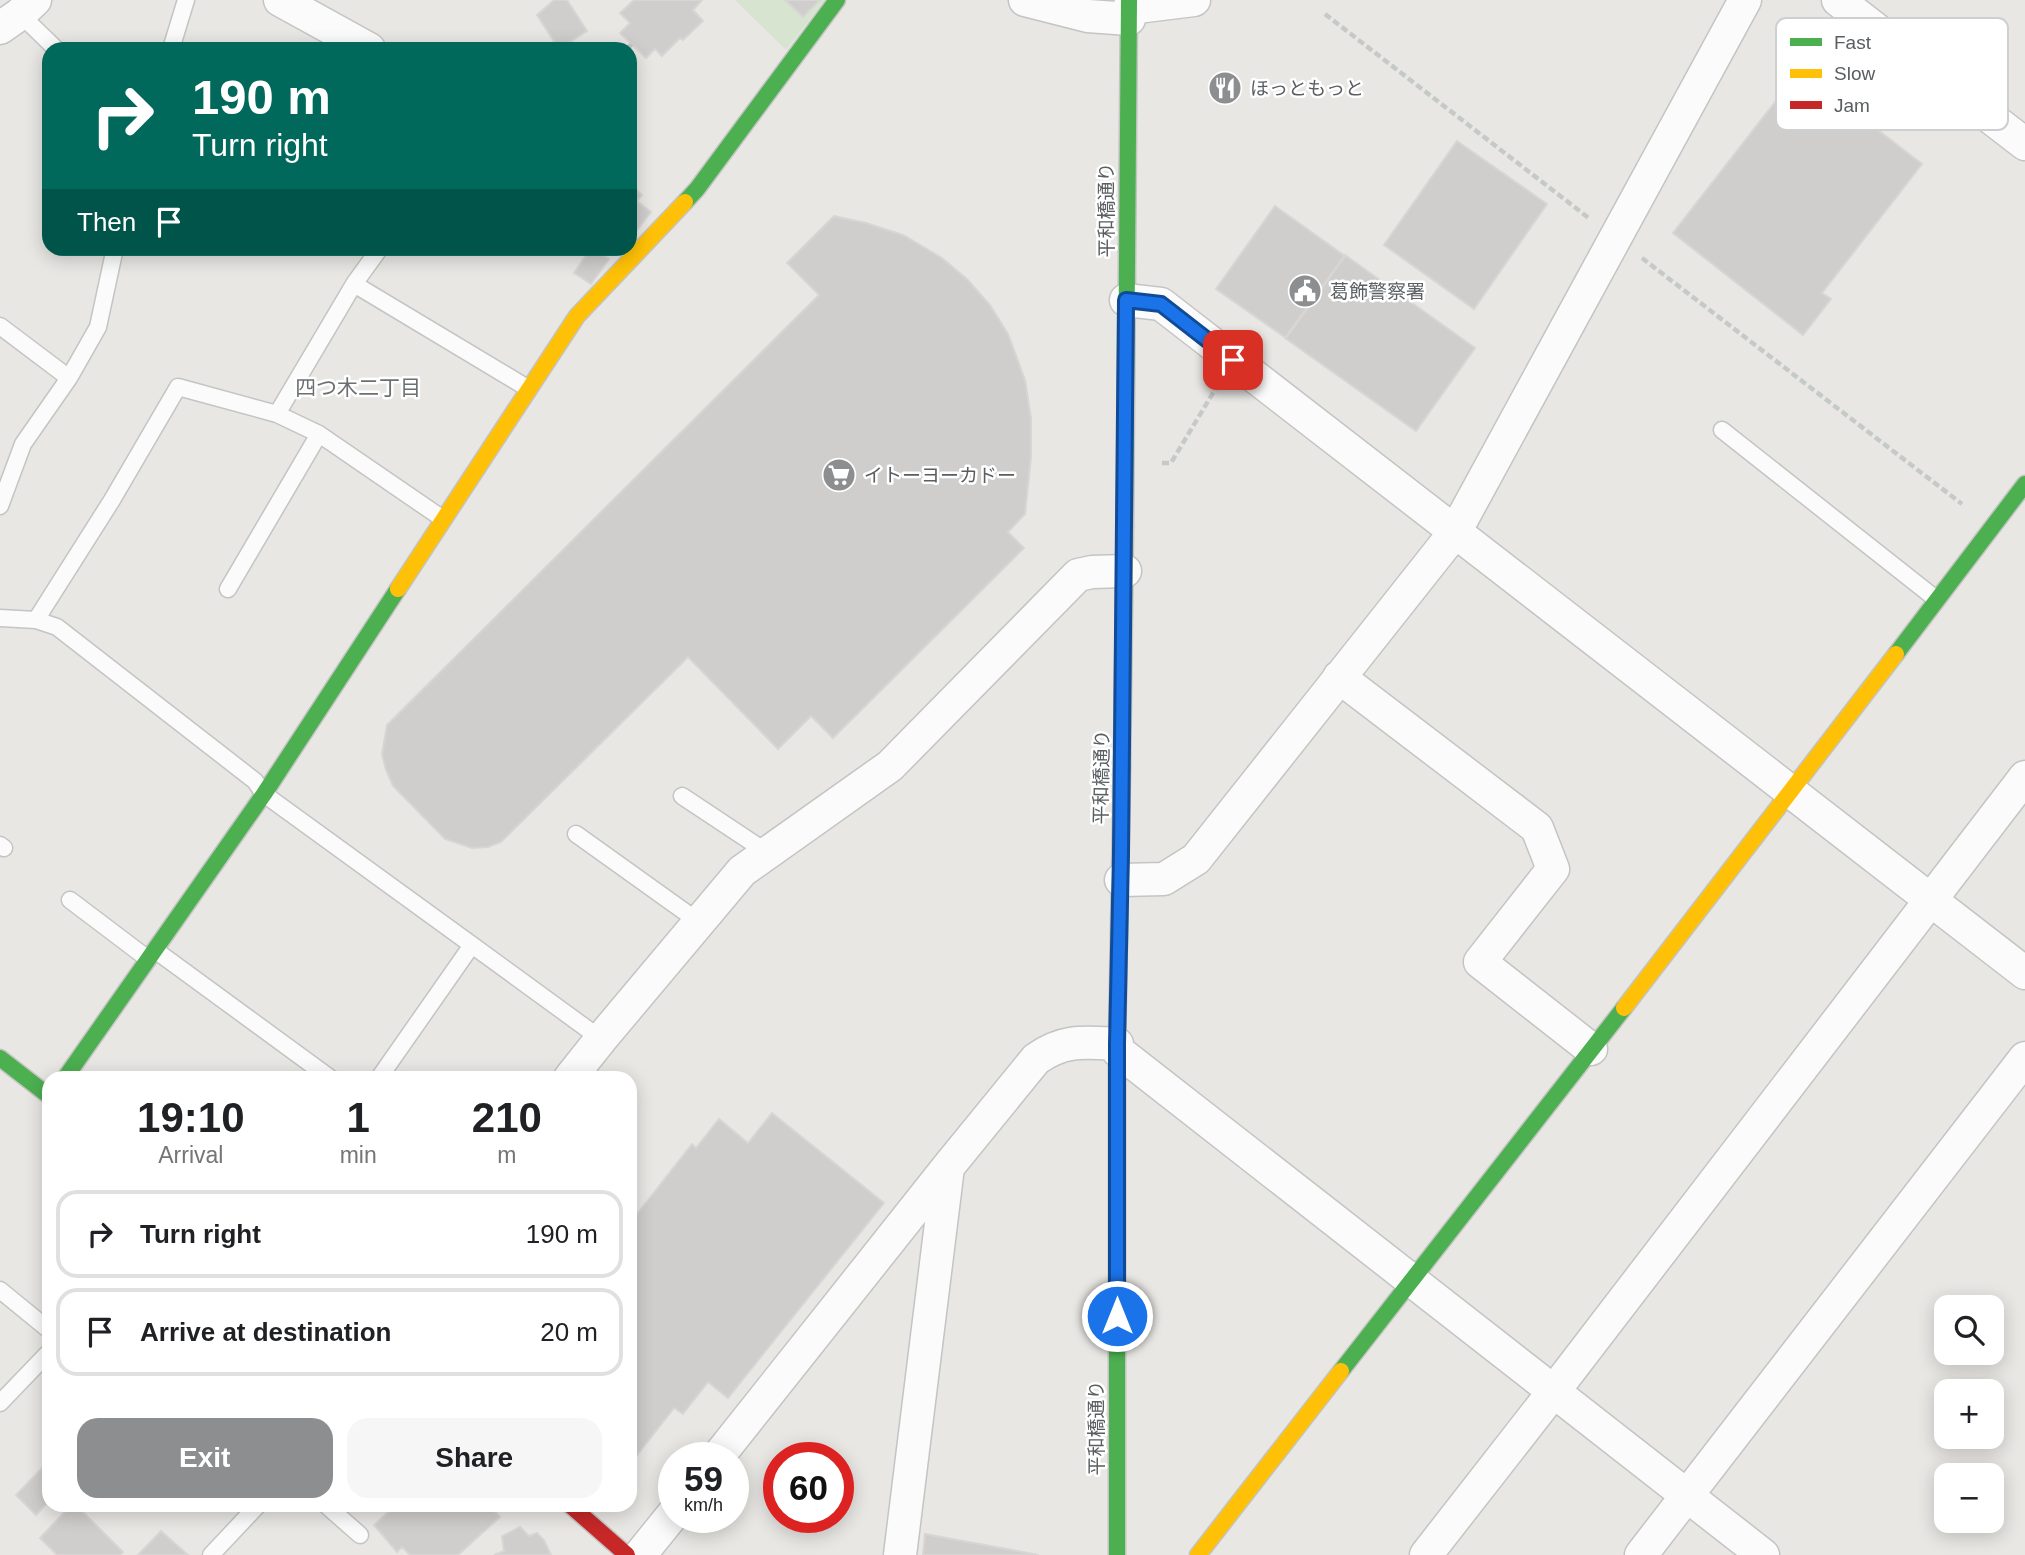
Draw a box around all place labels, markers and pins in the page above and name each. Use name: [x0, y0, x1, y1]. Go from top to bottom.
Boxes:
restaurant icon: ほっともっと: [1206, 69, 1244, 107]
place label: ほっともっと: [1250, 78, 1364, 99]
public building icon: 葛飾警察署: [1286, 272, 1324, 310]
place label: 葛飾警察署: [1330, 281, 1425, 302]
pin: [1203, 330, 1263, 390]
supermarket icon: イトーヨーカドー: [820, 456, 858, 494]
place label: イトーヨーカドー: [864, 465, 1016, 486]

